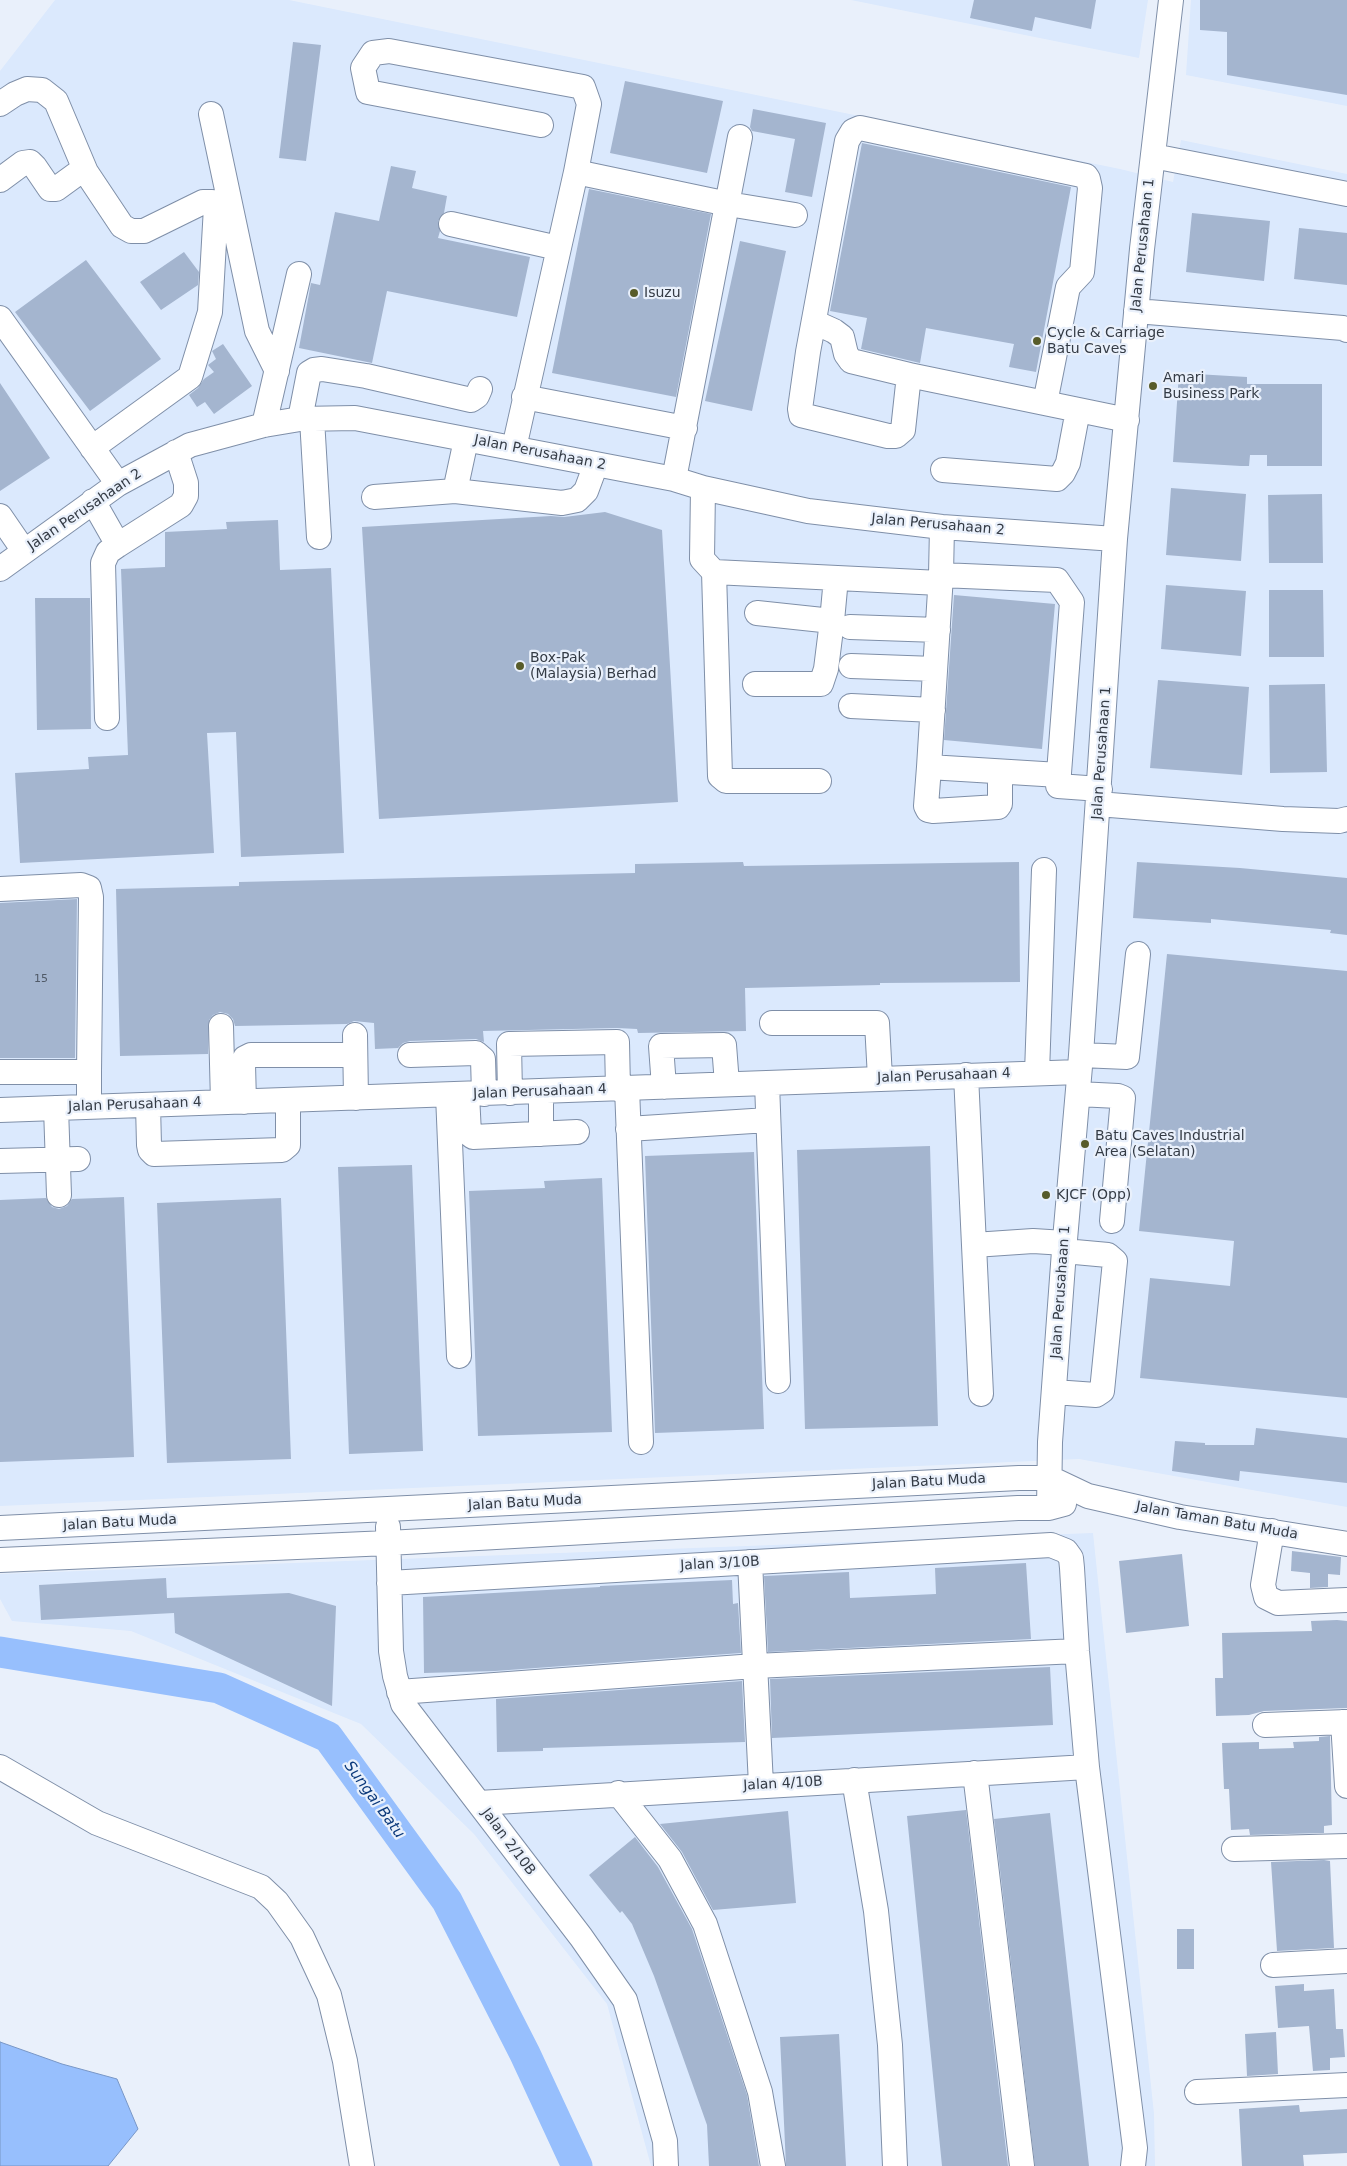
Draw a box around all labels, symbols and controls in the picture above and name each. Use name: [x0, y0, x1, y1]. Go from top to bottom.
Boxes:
street label: Jalan Perusahaan 1: [1128, 178, 1158, 312]
place label: Isuzu: [644, 285, 681, 301]
marker: Isuzu: [628, 287, 640, 299]
place label: Cycle & Carriage Batu Caves: [1047, 325, 1165, 358]
marker: Cycle & Carriage Batu Caves: [1031, 335, 1043, 347]
place label: Amari Business Park: [1163, 370, 1259, 402]
marker: Amari Business Park: [1147, 380, 1159, 392]
street label: Jalan Perusahaan 2: [473, 432, 607, 474]
street label: Jalan Perusahaan 2: [25, 466, 145, 554]
street label: Jalan Perusahaan 2: [871, 511, 1005, 539]
place label: Box-Pak (Malaysia) Berhad: [530, 650, 657, 682]
marker: Box-Pak (Malaysia) Berhad: [514, 660, 526, 672]
street label: Jalan Perusahaan 1: [1089, 686, 1115, 820]
house number: 15: [34, 972, 48, 986]
street label: Jalan Perusahaan 4: [877, 1065, 1011, 1087]
street label: Jalan Perusahaan 4: [473, 1081, 607, 1103]
street label: Jalan Perusahaan 4: [68, 1094, 202, 1116]
place label: Batu Caves Industrial Area (Selatan): [1095, 1128, 1245, 1160]
marker: Batu Caves Industrial Area (Selatan): [1079, 1138, 1091, 1150]
place label: KJCF (Opp): [1056, 1187, 1131, 1203]
marker: KJCF (Opp): [1040, 1189, 1052, 1201]
street label: Jalan Perusahaan 1: [1048, 1225, 1074, 1359]
street label: Jalan Batu Muda: [872, 1471, 986, 1493]
street label: Jalan Batu Muda: [468, 1492, 582, 1514]
street label: Jalan Taman Batu Muda: [1135, 1498, 1299, 1544]
street label: Jalan Batu Muda: [63, 1512, 177, 1534]
street label: Jalan 3/10B: [680, 1554, 760, 1574]
water label: Sungai Batu: [340, 1758, 408, 1842]
street label: Jalan 4/10B: [743, 1774, 823, 1794]
street label: Jalan 2/10B: [477, 1805, 539, 1879]

